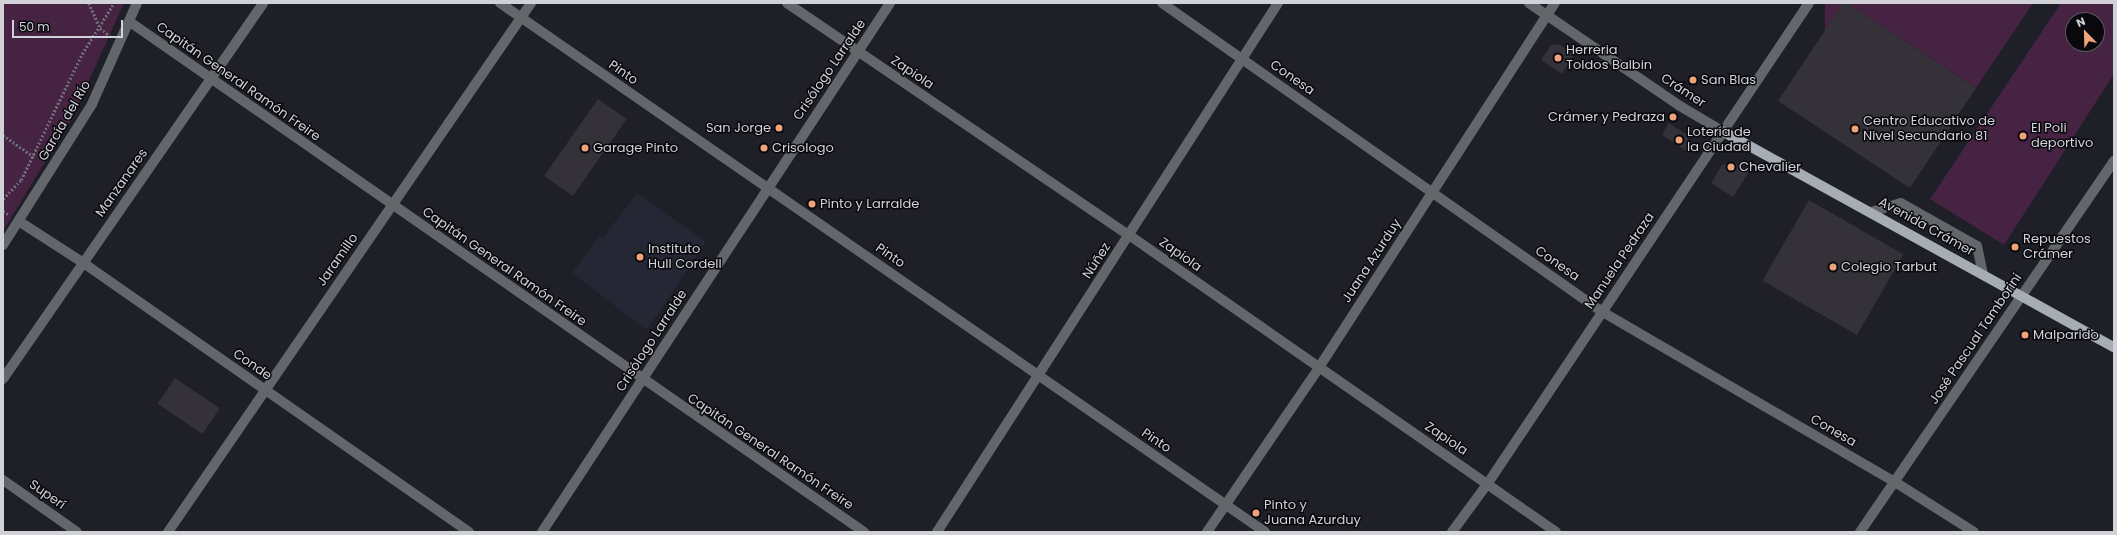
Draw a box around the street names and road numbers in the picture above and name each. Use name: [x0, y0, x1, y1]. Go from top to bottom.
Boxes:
street label: Crisólogo Larralde: [790, 17, 870, 123]
street label: Capitán General Ramón Freire: [153, 19, 323, 145]
street label: Zapiola: [888, 53, 936, 93]
street label: Pinto: [605, 57, 641, 89]
street label: Conesa: [1267, 57, 1317, 99]
street label: Crámer: [1658, 71, 1708, 111]
street label: García del Río: [36, 78, 94, 164]
street label: Manzanares: [93, 146, 151, 220]
street label: Avenida Crámer: [1876, 194, 1976, 260]
street label: Capitán General Ramón Freire: [419, 204, 589, 330]
street label: Manuela Pedraza: [1582, 210, 1658, 312]
street label: Juana Azurduy: [1339, 216, 1405, 306]
street label: Jaramillo: [314, 231, 362, 289]
street label: Zapiola: [1156, 235, 1204, 275]
street label: Pinto: [872, 240, 908, 272]
street label: Núñez: [1080, 240, 1114, 282]
street label: Conesa: [1532, 243, 1582, 285]
street label: José Pascual Tamborini: [1926, 271, 2026, 407]
street label: Crisólogo Larralde: [613, 287, 691, 395]
street label: Conde: [230, 346, 274, 384]
street label: Capitán General Ramón Freire: [684, 391, 856, 513]
street label: Conesa: [1807, 412, 1859, 450]
street label: Zapiola: [1422, 419, 1470, 459]
street label: Pinto: [1138, 426, 1174, 456]
street label: Superí: [26, 477, 68, 513]

